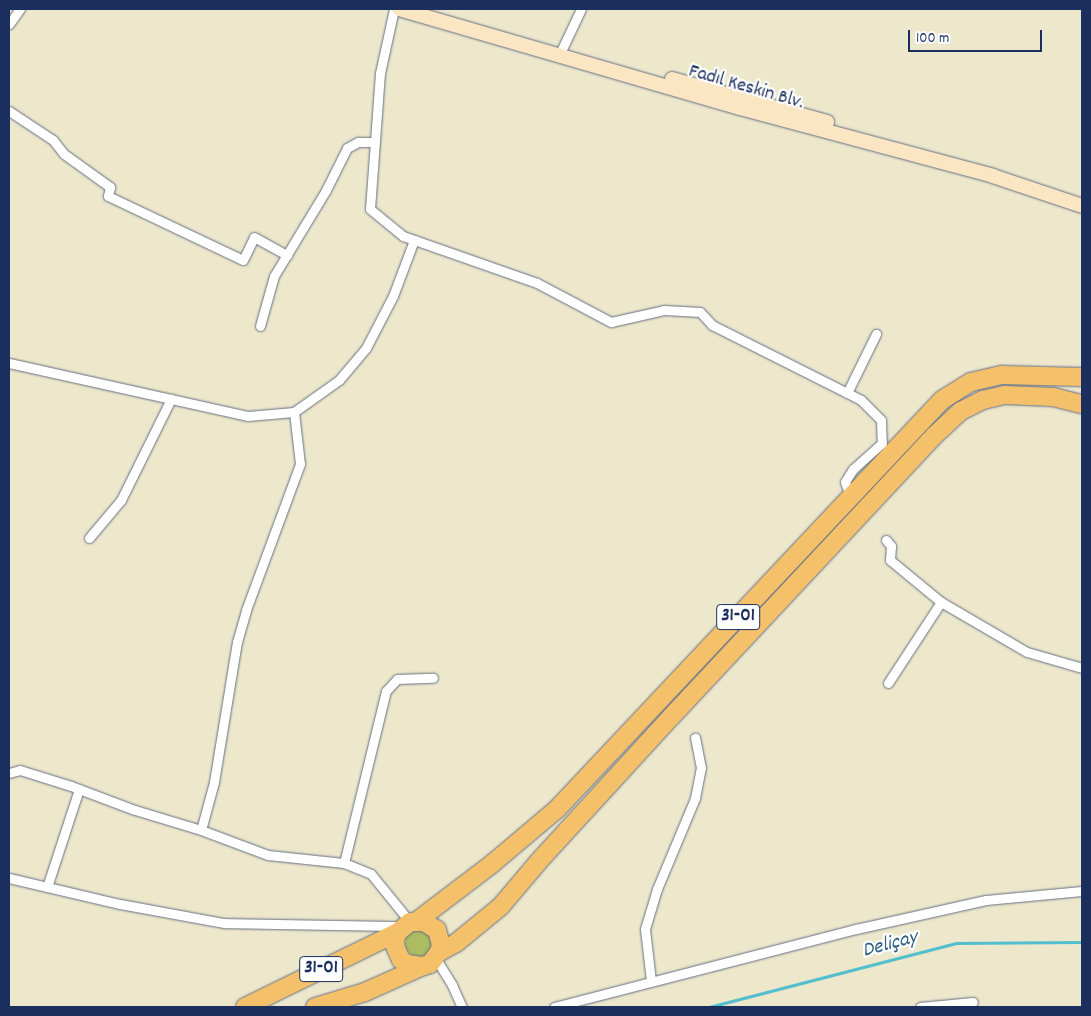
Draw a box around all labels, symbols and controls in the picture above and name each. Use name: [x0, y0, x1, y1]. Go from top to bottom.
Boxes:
scale bar: [911, 20, 1045, 52]
text: 100 m: [916, 28, 949, 50]
street label: Fadıl Keskin Blv.: [686, 60, 806, 116]
road number: 31-01: [716, 600, 760, 634]
water label: Deliçay: [860, 926, 920, 964]
road number: 31-01: [298, 952, 344, 986]

